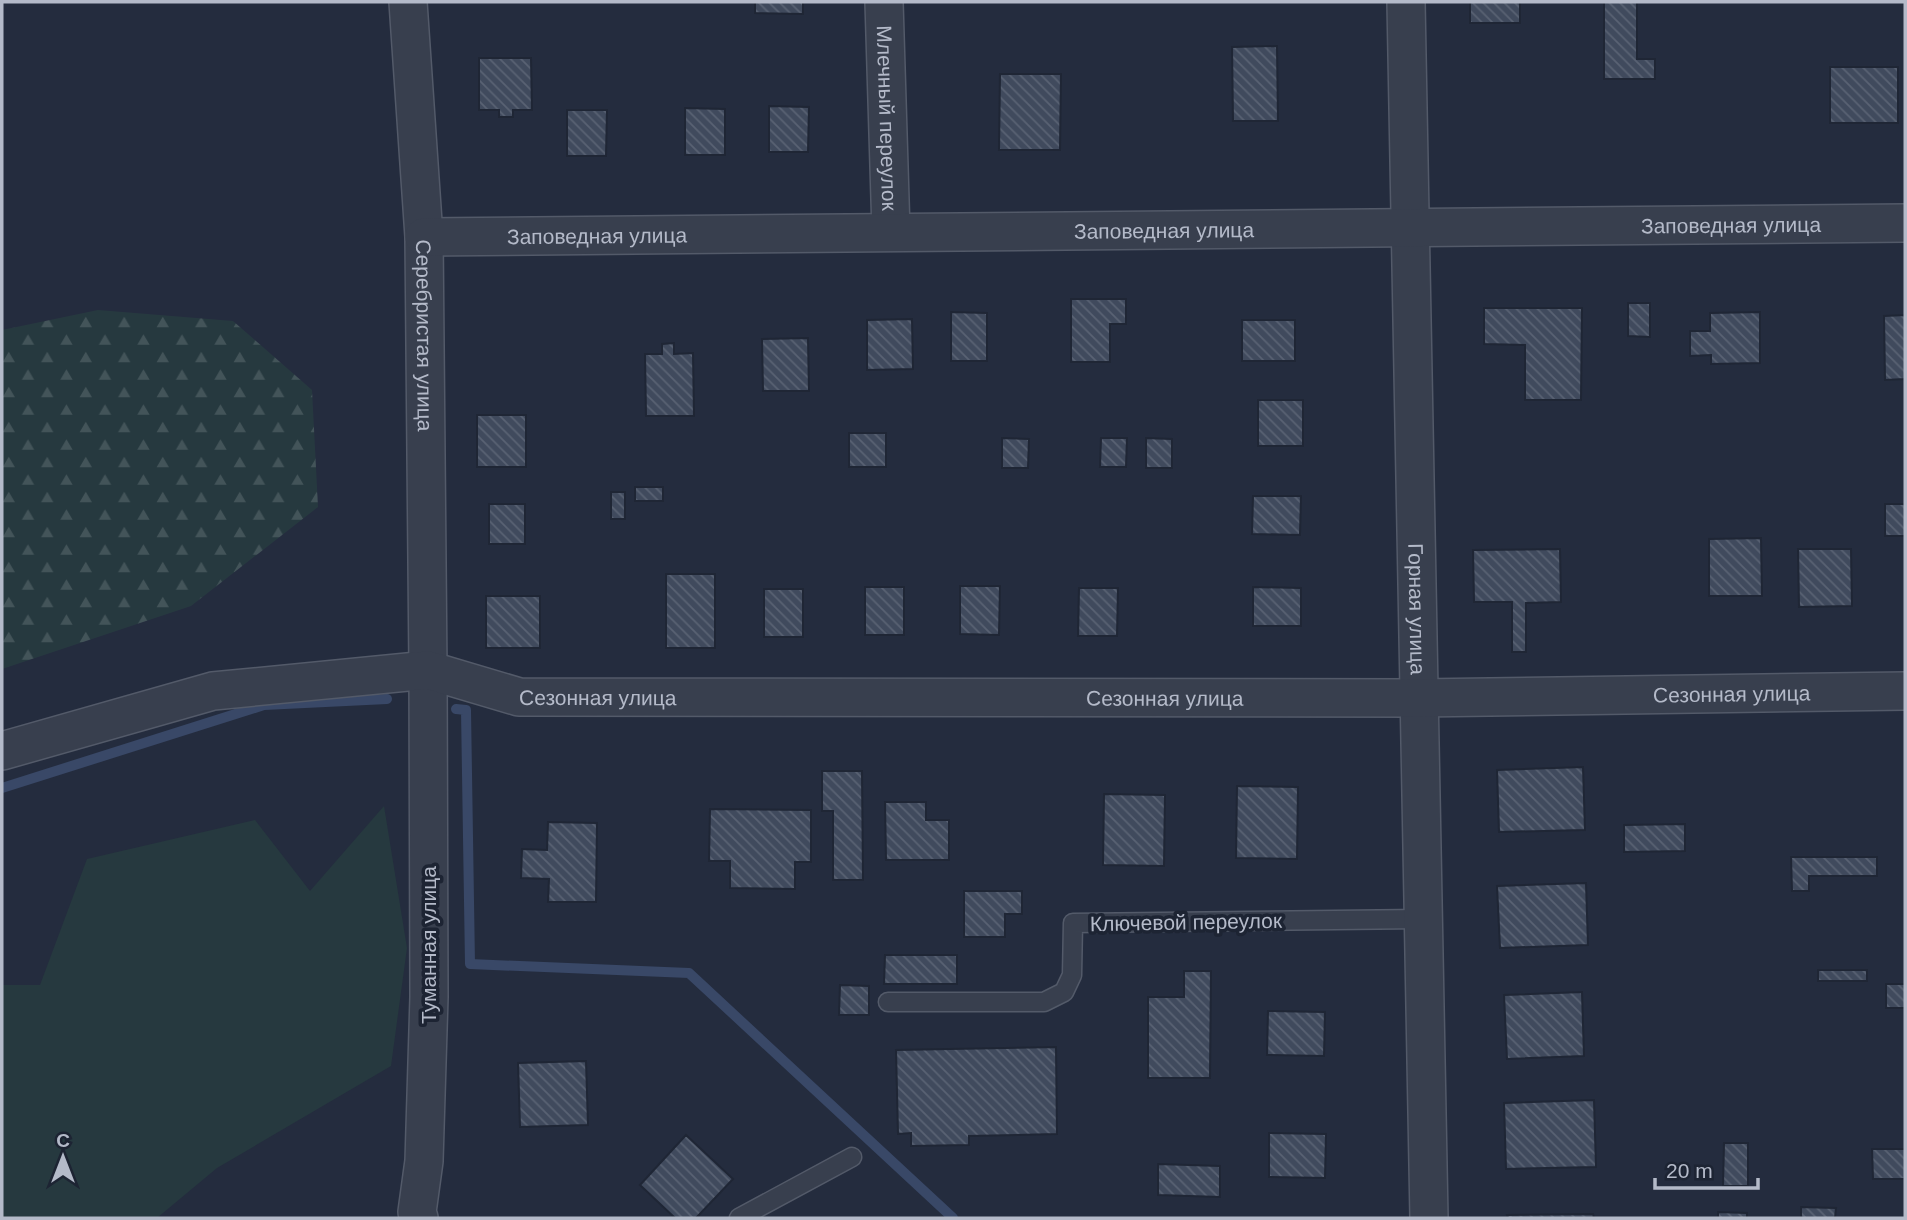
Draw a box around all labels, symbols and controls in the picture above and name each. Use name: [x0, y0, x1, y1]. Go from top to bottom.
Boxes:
street label: Млечный переулок: [873, 25, 902, 212]
street label: Заповедная улица: [1641, 212, 1821, 237]
street label: Заповедная улица: [1074, 218, 1254, 242]
street label: Заповедная улица: [507, 223, 687, 248]
street label: Серебристая улица: [413, 239, 437, 432]
street label: Горная улица: [1405, 543, 1430, 675]
street label: Сезонная улица: [1653, 681, 1811, 706]
street label: Сезонная улица: [519, 686, 677, 709]
street label: Сезонная улица: [1086, 686, 1244, 709]
street label: Туманная улица: [417, 866, 440, 1024]
street label: Ключевой переулок: [1090, 909, 1283, 935]
north arrow: [28, 1122, 98, 1192]
text: С: [56, 1130, 70, 1151]
scale bar: [1655, 1146, 1758, 1190]
text: 20 m: [1666, 1159, 1713, 1182]

